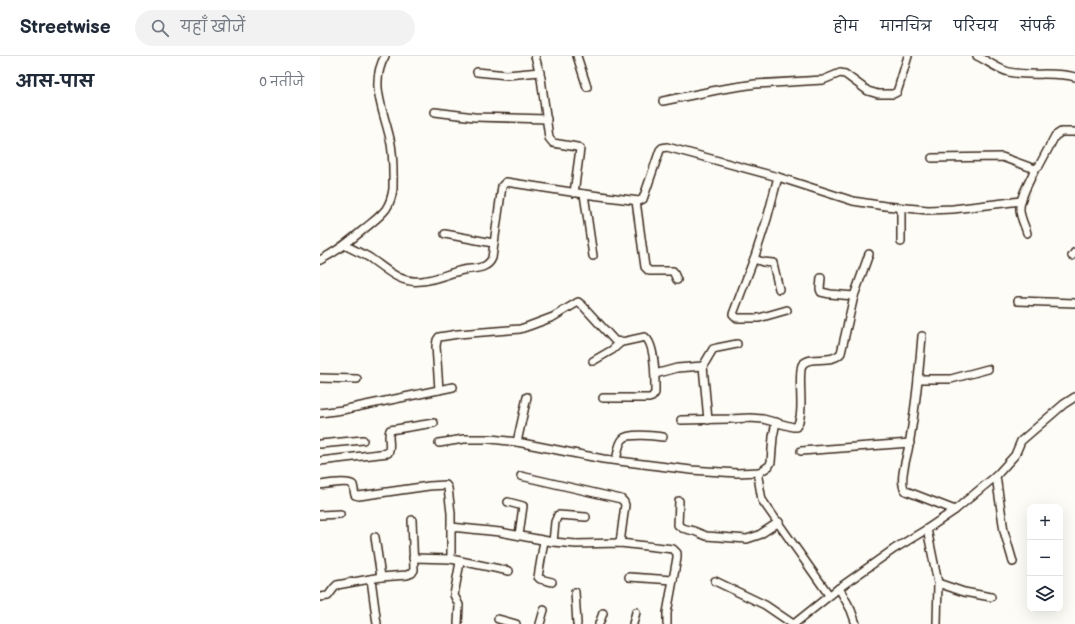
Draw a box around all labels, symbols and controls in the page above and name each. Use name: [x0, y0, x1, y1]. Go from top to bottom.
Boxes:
search box: [135, 10, 415, 46]
text: Streetwise: [20, 16, 111, 39]
icon: search: [149, 17, 171, 39]
text: यहाँ खोजें: [181, 18, 245, 37]
text: होम: [834, 18, 858, 35]
text: मानचित्र: [880, 18, 932, 35]
text: परिचय: [954, 18, 998, 35]
text: संपर्क: [1020, 18, 1055, 35]
text: आस-पास: [16, 72, 94, 92]
text: 0 नतीजे: [259, 74, 304, 90]
map controls: [1027, 504, 1063, 612]
button: +: [1027, 504, 1063, 540]
button: −: [1027, 540, 1063, 576]
button: layers: [1027, 576, 1063, 612]

